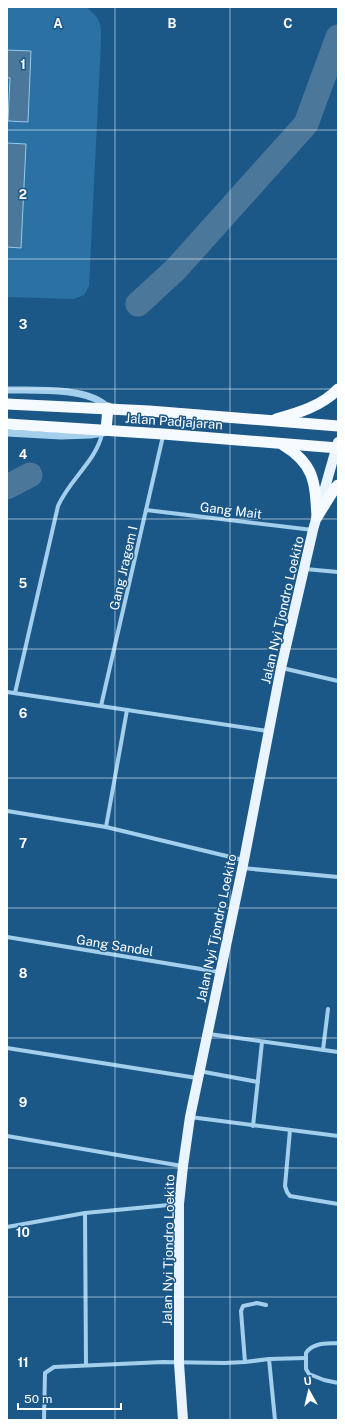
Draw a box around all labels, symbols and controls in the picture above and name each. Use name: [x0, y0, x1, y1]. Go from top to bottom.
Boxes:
text: A: [53, 16, 63, 31]
text: B: [168, 16, 177, 31]
text: C: [283, 16, 293, 31]
text: 1: [20, 57, 26, 72]
text: 2: [19, 187, 27, 202]
text: 3: [19, 317, 28, 332]
street label: Jalan Padjajaran: [125, 411, 223, 432]
text: 4: [19, 447, 28, 462]
street label: Gang Mait: [199, 499, 263, 522]
street label: Gang Jragem I: [107, 525, 140, 612]
street label: Jalan Nyi Tjondro Loekito: [258, 535, 307, 686]
text: 5: [19, 576, 28, 591]
text: 6: [19, 706, 28, 721]
text: 7: [19, 836, 27, 851]
street label: Jalan Nyi Tjondro Loekito: [193, 853, 240, 1004]
street label: Gang Sandel: [75, 932, 155, 959]
text: 8: [19, 966, 28, 981]
text: 9: [19, 1095, 27, 1110]
street label: Jalan Nyi Tjondro Loekito: [160, 1174, 177, 1326]
text: 10: [16, 1225, 30, 1240]
text: 11: [17, 1355, 29, 1370]
north arrow: [289, 1371, 329, 1411]
text: U: [303, 1375, 312, 1388]
scale bar: [18, 1385, 121, 1411]
text: 50 m: [24, 1392, 52, 1406]

